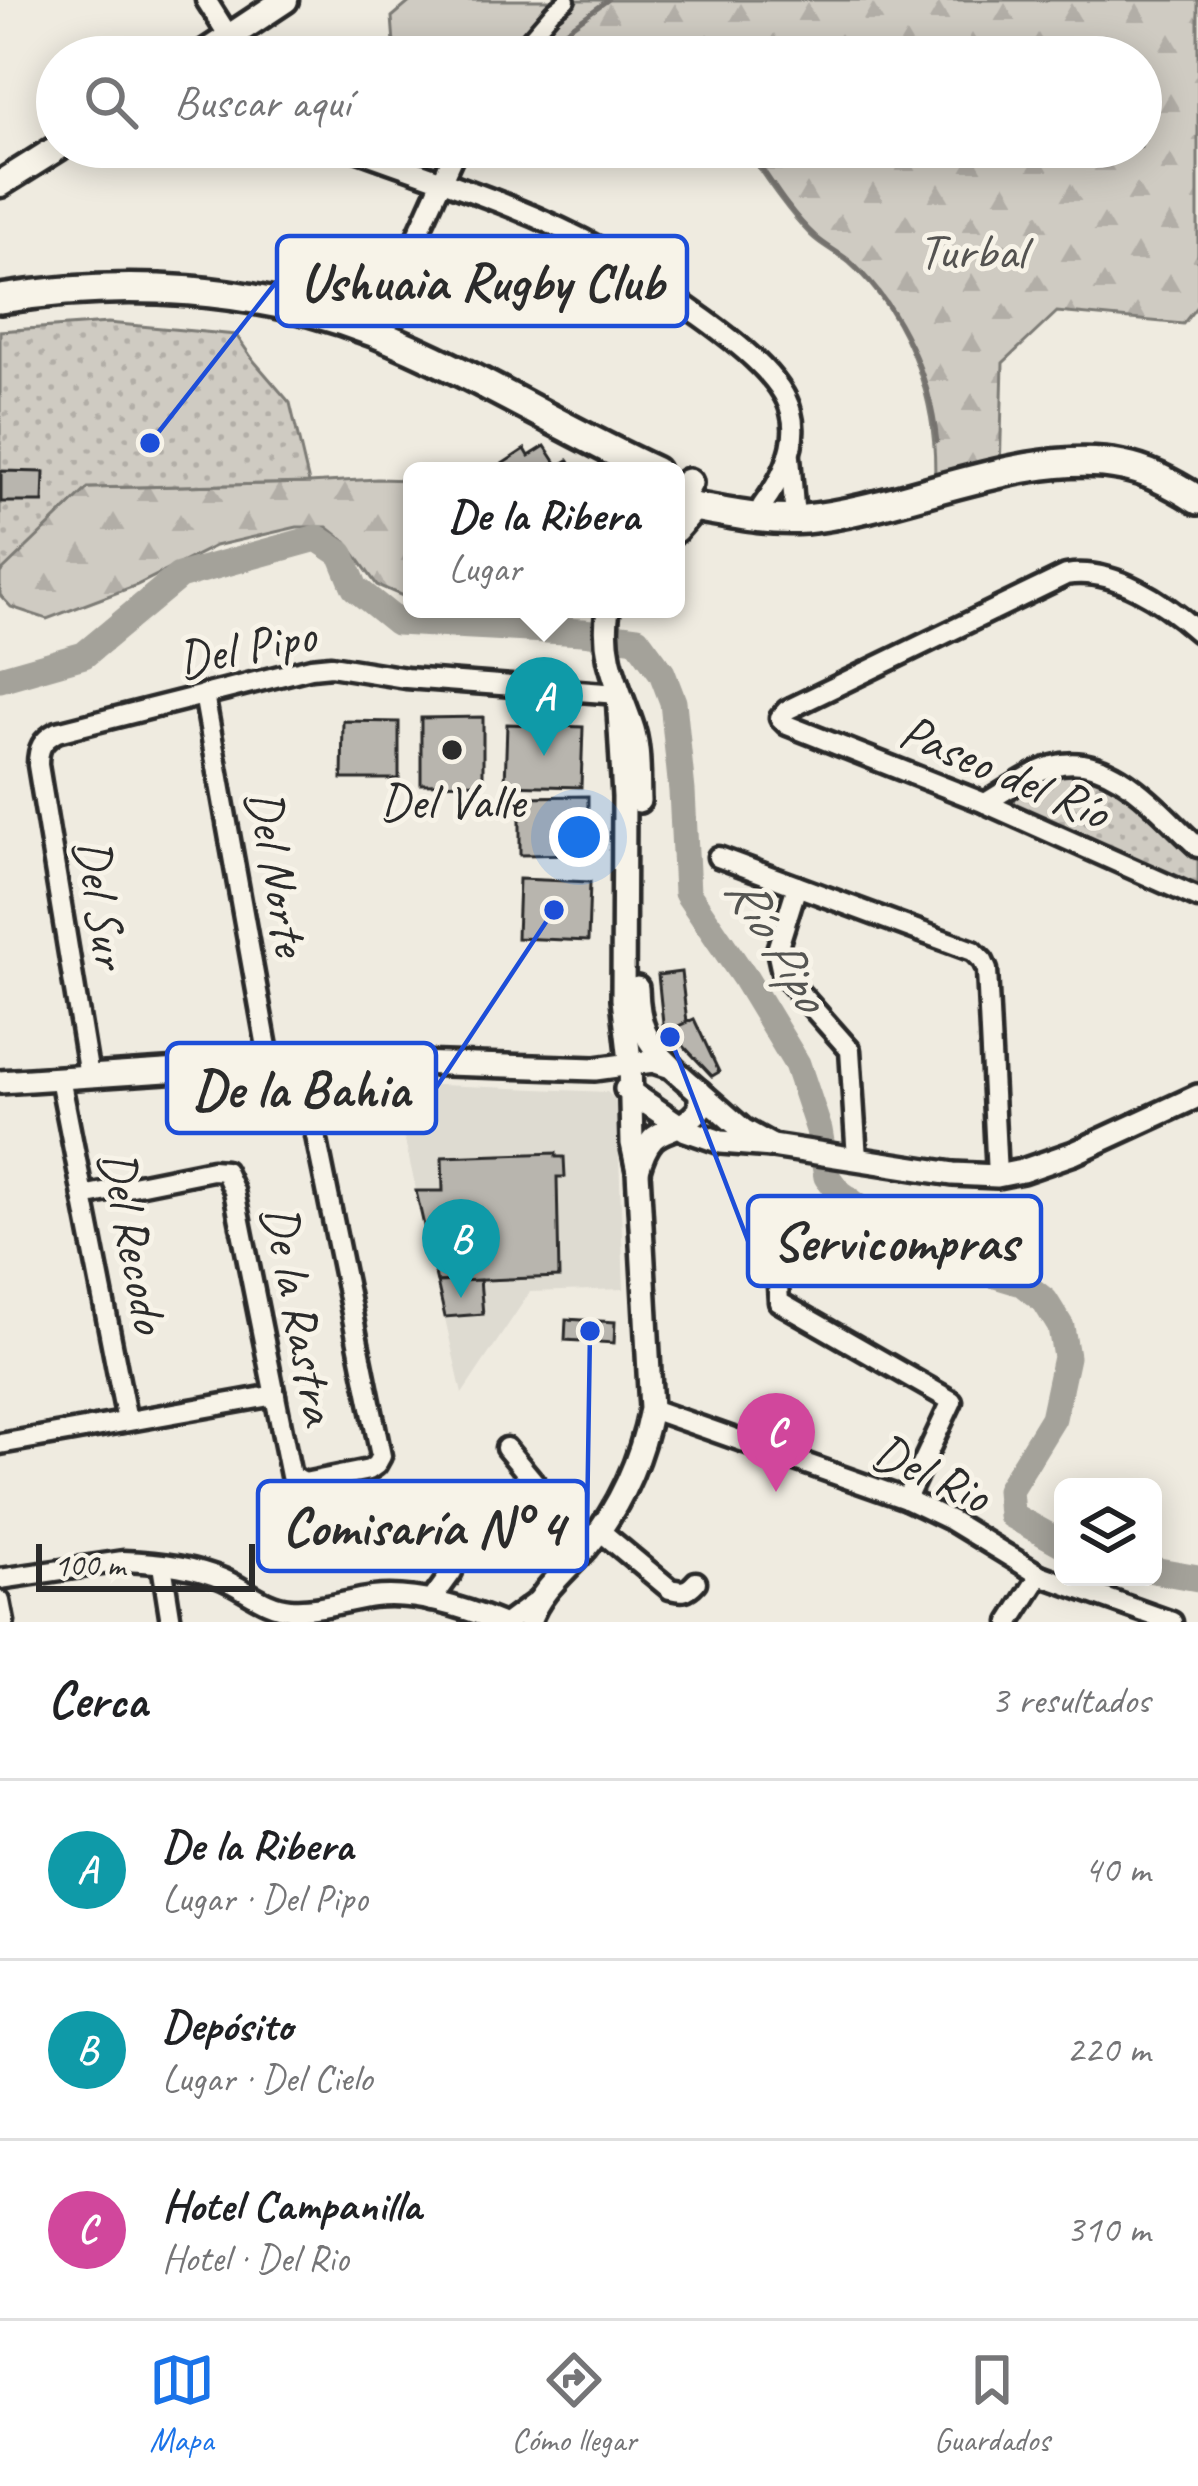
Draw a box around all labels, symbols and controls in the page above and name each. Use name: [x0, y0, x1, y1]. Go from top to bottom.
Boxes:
search box: [36, 36, 1162, 168]
icon: search: [78, 69, 144, 135]
text: Buscar aquí: [174, 74, 350, 131]
park label: Turbal: [918, 219, 1034, 283]
callout: Ushuaia Rugby Club: [277, 236, 687, 326]
text: Ushuaia Rugby Club: [300, 248, 667, 316]
popup: [403, 462, 685, 618]
text: De la Ribera: [448, 487, 640, 544]
text: Lugar: [448, 544, 522, 593]
street label: Del Pipo: [172, 602, 323, 692]
pin: A: [505, 657, 583, 756]
street label: Paseo del Río: [891, 698, 1121, 845]
marker: Del Valle: [439, 737, 465, 763]
place label: Del Valle: [379, 769, 528, 833]
street label: Del Norte: [232, 785, 325, 963]
your location: [549, 807, 609, 867]
street label: Del Sur: [60, 834, 144, 976]
water label: Río Pipo: [710, 861, 847, 1027]
callout: De la Bahia: [167, 1043, 436, 1133]
text: De la Bahia: [193, 1055, 413, 1123]
street label: Del Recodo: [85, 1145, 184, 1341]
callout: Servicompras: [748, 1196, 1041, 1286]
street label: De la Rastra: [247, 1199, 353, 1433]
pin: B: [422, 1199, 500, 1298]
text: Servicompras: [772, 1208, 1023, 1276]
pin: C: [737, 1393, 815, 1492]
street label: Del Rio: [863, 1418, 1003, 1529]
map controls: [1054, 1478, 1162, 1586]
button: layers: [1054, 1478, 1162, 1586]
callout: Comisaría N° 4: [258, 1481, 587, 1571]
text: Comisaría N° 4: [283, 1493, 569, 1561]
scale bar: [36, 1538, 255, 1591]
text: 100 m: [54, 1544, 125, 1586]
text: Cerca: [48, 1668, 147, 1732]
text: 3 resultados: [991, 1676, 1150, 1725]
text: De la Ribera: [162, 1817, 353, 1874]
text: A: [77, 1845, 97, 1894]
text: 40 m: [1084, 1845, 1150, 1894]
text: Lugar · Del Pipo: [162, 1874, 367, 1923]
text: Depósito: [162, 1997, 293, 2054]
text: B: [77, 2025, 97, 2074]
text: 220 m: [1066, 2025, 1150, 2074]
text: Lugar · Del Cielo: [162, 2054, 372, 2103]
text: Hotel Campanilla: [162, 2177, 421, 2234]
text: C: [78, 2205, 96, 2254]
text: 310 m: [1066, 2205, 1150, 2254]
text: Hotel · Del Rio: [162, 2234, 349, 2283]
tab: Mapa: [149, 2347, 215, 2461]
tab: Cómo llegar: [512, 2347, 637, 2461]
tab: Guardados: [934, 2347, 1049, 2461]

